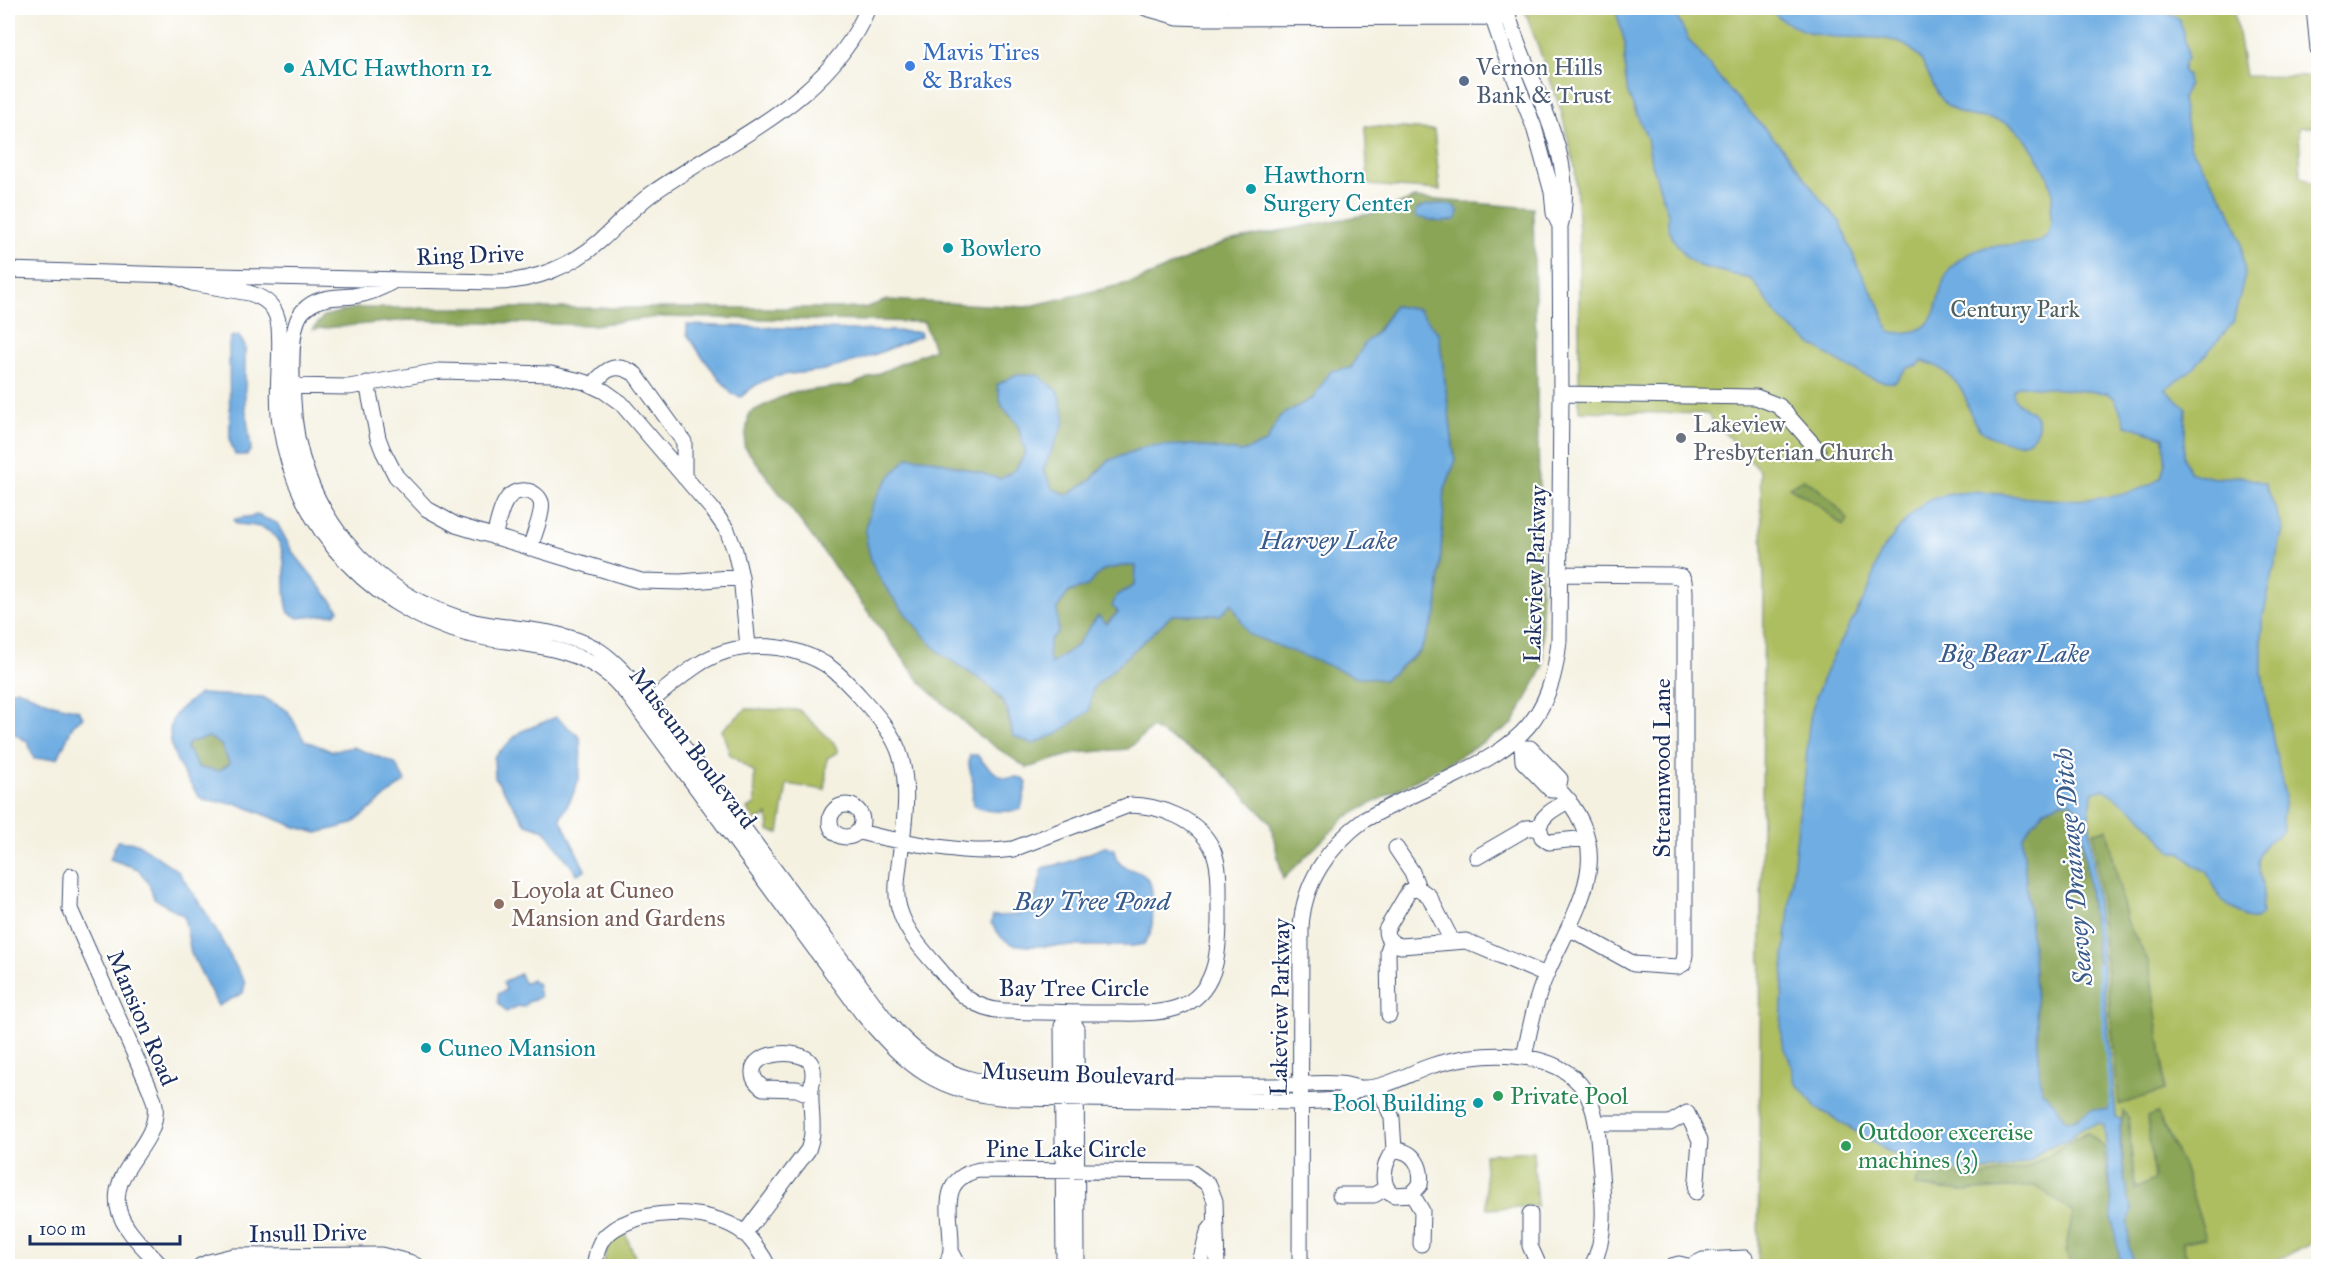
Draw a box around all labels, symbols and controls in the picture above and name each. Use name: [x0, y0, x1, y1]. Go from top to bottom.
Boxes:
place label: Mavis Tires & Brakes: [922, 37, 1039, 95]
place label: Vernon Hills Bank & Trust: [1475, 52, 1612, 110]
place label: AMC Hawthorn 12: [300, 53, 492, 83]
marker: Mavis Tires & Brakes: [903, 59, 917, 73]
marker: AMC Hawthorn 12: [282, 61, 296, 75]
marker: Vernon Hills Bank & Trust: [1457, 74, 1471, 88]
place label: Hawthorn Surgery Center: [1263, 160, 1412, 218]
marker: Hawthorn Surgery Center: [1244, 182, 1258, 196]
place label: Bowlero: [960, 233, 1041, 263]
street label: Ring Drive: [415, 238, 525, 272]
marker: Bowlero: [941, 241, 955, 255]
park label: Century Park: [1950, 294, 2081, 324]
place label: Lakeview Presbyterian Church: [1693, 409, 1894, 467]
marker: Lakeview Presbyterian Church: [1674, 431, 1688, 445]
street label: Lakeview Parkway: [1517, 484, 1553, 663]
water label: Harvey Lake: [1258, 524, 1398, 556]
water label: Big Bear Lake: [1938, 637, 2090, 669]
street label: Museum Boulevard: [623, 662, 763, 834]
street label: Streamwood Lane: [1647, 678, 1677, 858]
water label: Seavey Drainage Ditch: [2047, 747, 2099, 988]
place label: Loyola at Cuneo Mansion and Gardens: [511, 875, 725, 933]
water label: Bay Tree Pond: [1013, 885, 1172, 917]
marker: Loyola at Cuneo Mansion and Gardens: [492, 897, 506, 911]
street label: Lakeview Parkway: [1263, 917, 1297, 1096]
street label: Mansion Road: [100, 946, 184, 1090]
street label: Bay Tree Circle: [999, 973, 1149, 1003]
place label: Cuneo Mansion: [438, 1033, 596, 1063]
marker: Cuneo Mansion: [419, 1041, 433, 1055]
street label: Museum Boulevard: [981, 1056, 1175, 1092]
place label: Private Pool: [1510, 1081, 1629, 1111]
place label: Pool Building: [1332, 1088, 1467, 1118]
marker: Private Pool: [1491, 1089, 1505, 1103]
marker: Pool Building: [1471, 1096, 1485, 1110]
place label: Outdoor excercise machines (3): [1858, 1117, 2033, 1175]
street label: Pine Lake Circle: [986, 1134, 1146, 1164]
marker: Outdoor excercise machines (3): [1839, 1139, 1853, 1153]
scale bar: [30, 1208, 180, 1246]
street label: Insull Drive: [249, 1217, 367, 1249]
text: 100 m: [39, 1218, 86, 1240]

